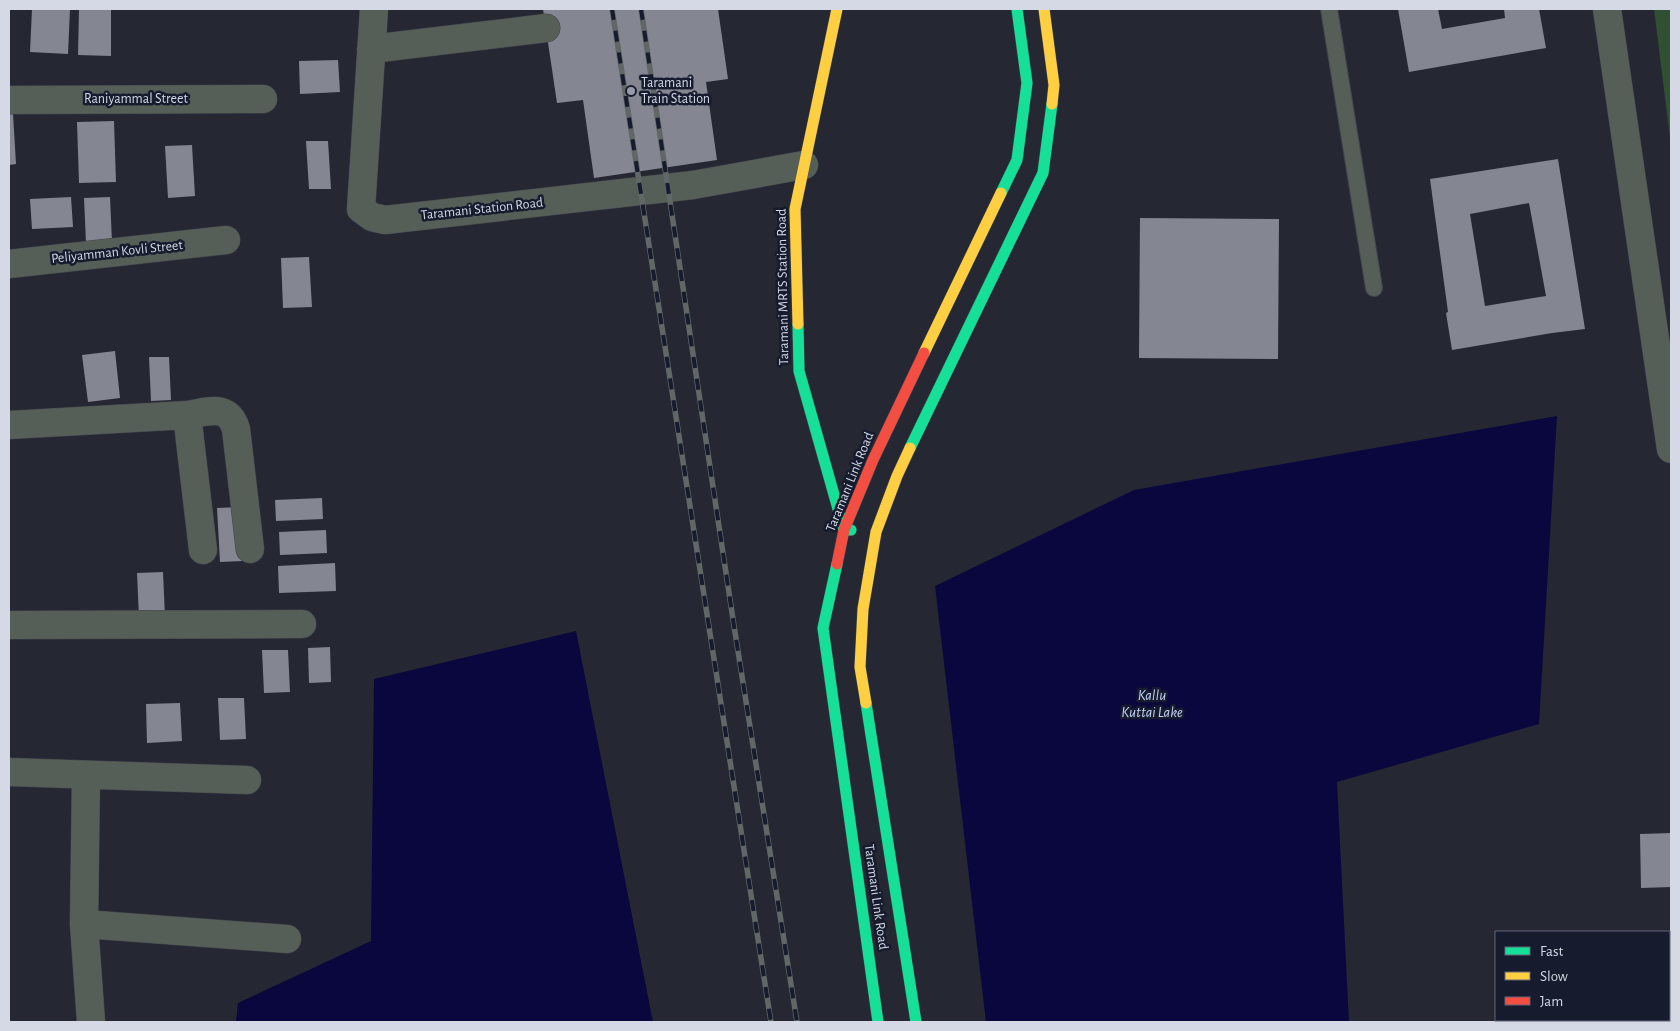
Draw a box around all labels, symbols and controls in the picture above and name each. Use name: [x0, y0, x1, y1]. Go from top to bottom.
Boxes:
place label: Taramani Train Station: [641, 76, 710, 106]
marker: Taramani Train Station: [625, 85, 637, 97]
street label: Raniyammal Street: [84, 92, 189, 106]
street label: Taramani Station Road: [420, 196, 544, 222]
street label: Taramani MRTS Station Road: [775, 208, 791, 366]
street label: Peliyamman Kovli Street: [51, 238, 184, 266]
street label: Taramani Link Road: [824, 430, 876, 534]
water label: Kallu Kuttai Lake: [1121, 688, 1183, 720]
street label: Taramani Link Road: [862, 843, 890, 951]
legend: [1495, 931, 1670, 1021]
text: Fast: [1540, 944, 1564, 959]
text: Slow: [1540, 969, 1568, 984]
text: Jam: [1540, 994, 1563, 1009]

